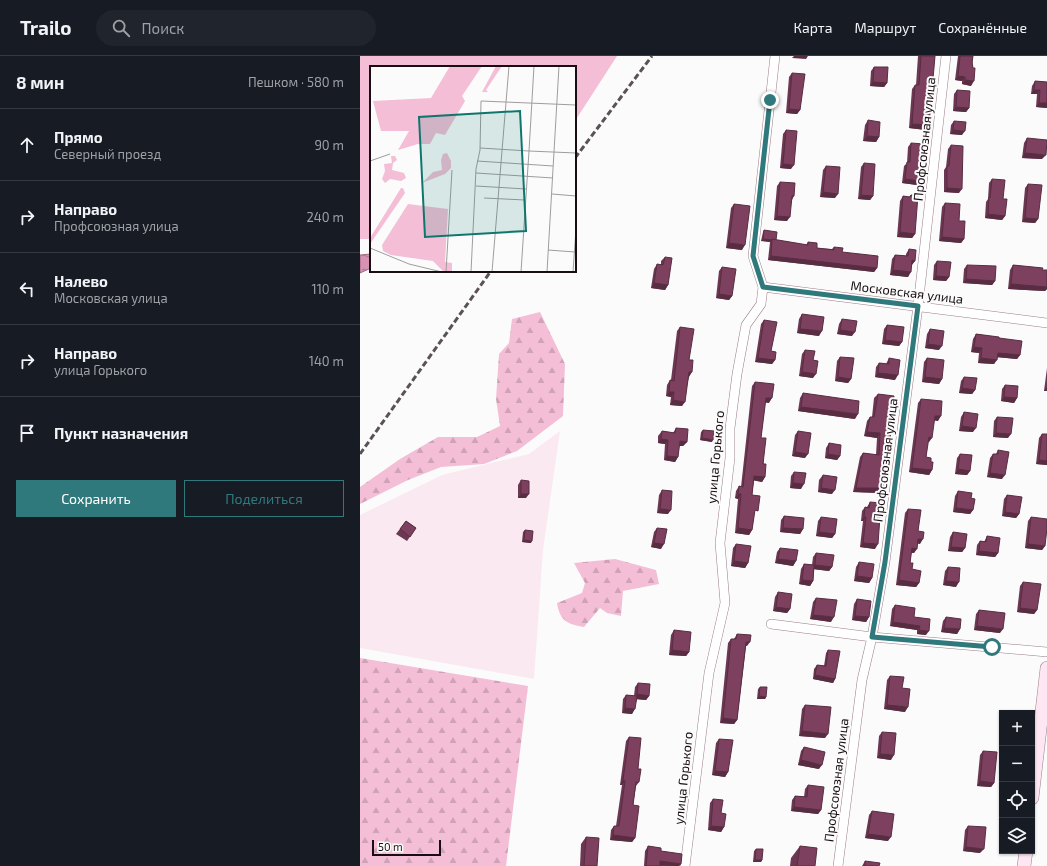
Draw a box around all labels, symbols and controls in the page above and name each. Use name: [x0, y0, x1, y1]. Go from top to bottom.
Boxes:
search box: [96, 10, 376, 46]
text: Trailo: [20, 16, 72, 39]
icon: search: [110, 17, 132, 39]
text: Поиск: [142, 19, 184, 37]
text: Карта: [794, 19, 832, 36]
text: Маршрут: [854, 19, 916, 36]
text: Сохранённые: [938, 19, 1027, 36]
inset map: [370, 66, 576, 272]
text: 8 мин: [16, 72, 64, 92]
text: Пешком · 580 m: [248, 74, 344, 90]
street label: Профсоюзная улица: [910, 76, 938, 202]
route end: [761, 91, 779, 109]
text: Прямо: [54, 128, 103, 146]
icon: ahead: [16, 134, 38, 156]
text: 90 m: [314, 137, 344, 153]
text: Северный проезд: [54, 146, 161, 162]
text: Направо: [54, 200, 117, 218]
icon: right: [16, 206, 38, 228]
text: 240 m: [307, 209, 344, 225]
text: Профсоюзная улица: [54, 218, 179, 234]
text: Налево: [54, 272, 108, 290]
street label: Московская улица: [850, 277, 964, 307]
icon: left: [16, 278, 38, 300]
text: 110 m: [312, 281, 344, 297]
text: Московская улица: [54, 290, 168, 306]
text: Направо: [54, 344, 117, 362]
icon: right: [16, 350, 38, 372]
text: 140 m: [309, 353, 344, 369]
text: улица Горького: [54, 362, 147, 378]
street label: Профсоюзная улица: [869, 397, 901, 523]
street label: улица Горького: [703, 410, 727, 504]
icon: arrive: [16, 422, 38, 444]
text: Пункт назначения: [54, 424, 188, 442]
button: Сохранить: [16, 480, 176, 517]
button: Поделиться: [184, 480, 344, 517]
route start: [983, 638, 1001, 656]
map controls: [999, 710, 1035, 854]
button: +: [999, 710, 1035, 746]
street label: Профсоюзная улица: [820, 717, 852, 843]
street label: улица Горького: [670, 731, 696, 825]
button: −: [999, 746, 1035, 782]
button: locate: [999, 782, 1035, 818]
button: layers: [999, 818, 1035, 854]
scale bar: [372, 838, 441, 857]
text: 50 m: [378, 840, 403, 853]

